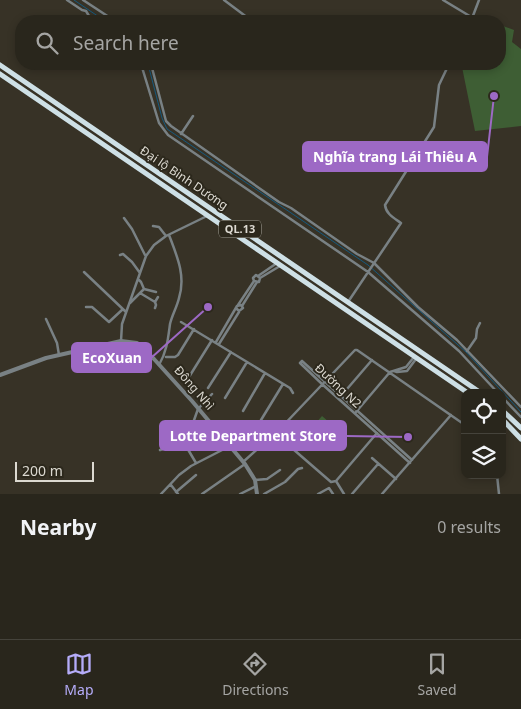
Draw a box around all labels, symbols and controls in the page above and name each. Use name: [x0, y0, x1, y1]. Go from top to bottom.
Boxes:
search box: [15, 15, 506, 70]
icon: search: [33, 29, 61, 57]
text: Search here: [73, 30, 179, 56]
street label: Đại lộ Bình Dương: [137, 142, 232, 213]
callout: Nghĩa trang Lái Thiêu A: [303, 142, 487, 171]
text: Nghĩa trang Lái Thiêu A: [313, 147, 477, 166]
road number: QL.13: [219, 220, 261, 238]
callout: EcoXuan: [72, 343, 151, 372]
text: EcoXuan: [82, 348, 142, 367]
street label: Đường N2: [311, 360, 365, 412]
street label: Đông Nhì: [170, 362, 218, 413]
map controls: [461, 389, 506, 479]
button: locate: [461, 389, 506, 434]
callout: Lotte Department Store: [160, 421, 346, 450]
text: Lotte Department Store: [170, 426, 336, 445]
button: layers: [461, 434, 506, 479]
scale bar: [15, 459, 94, 482]
text: 200 m: [22, 461, 63, 480]
text: Nearby: [20, 513, 96, 541]
text: 0 results: [437, 516, 501, 538]
tab: Map: [64, 650, 94, 699]
tab: Directions: [222, 650, 289, 699]
tab: Saved: [417, 650, 457, 699]

